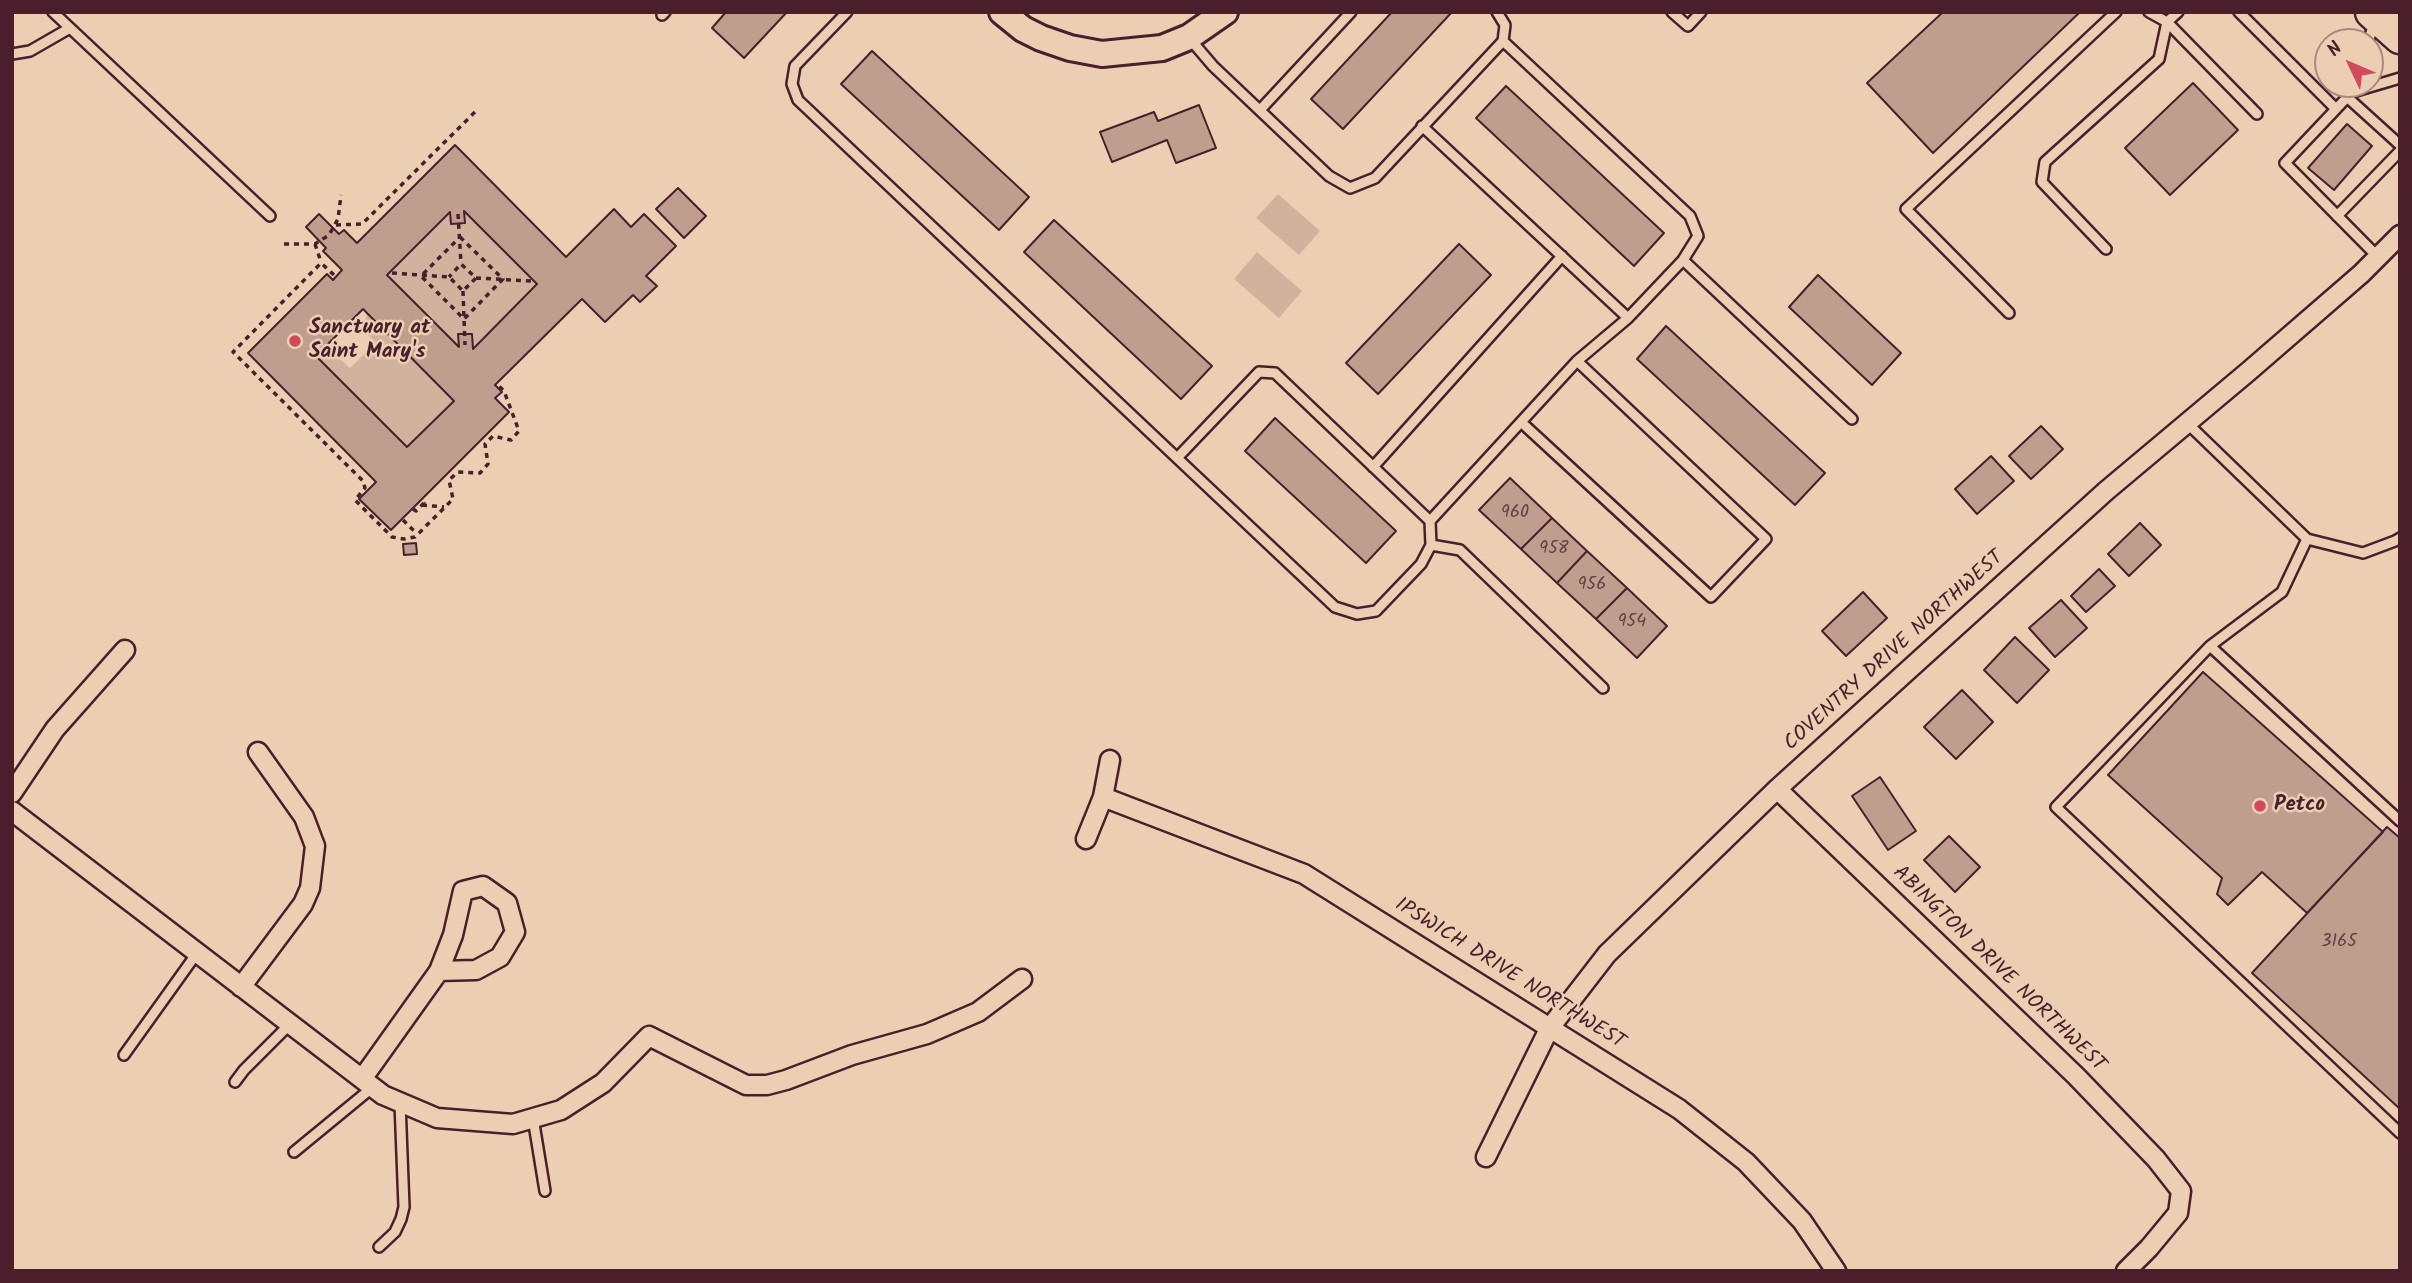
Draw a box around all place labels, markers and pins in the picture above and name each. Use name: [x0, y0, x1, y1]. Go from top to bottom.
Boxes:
place label: Sanctuary at Saint Mary's: [309, 316, 430, 366]
marker: Sanctuary at Saint Mary's: [287, 333, 303, 349]
place label: Petco: [2274, 793, 2325, 819]
marker: Petco: [2252, 798, 2268, 814]

